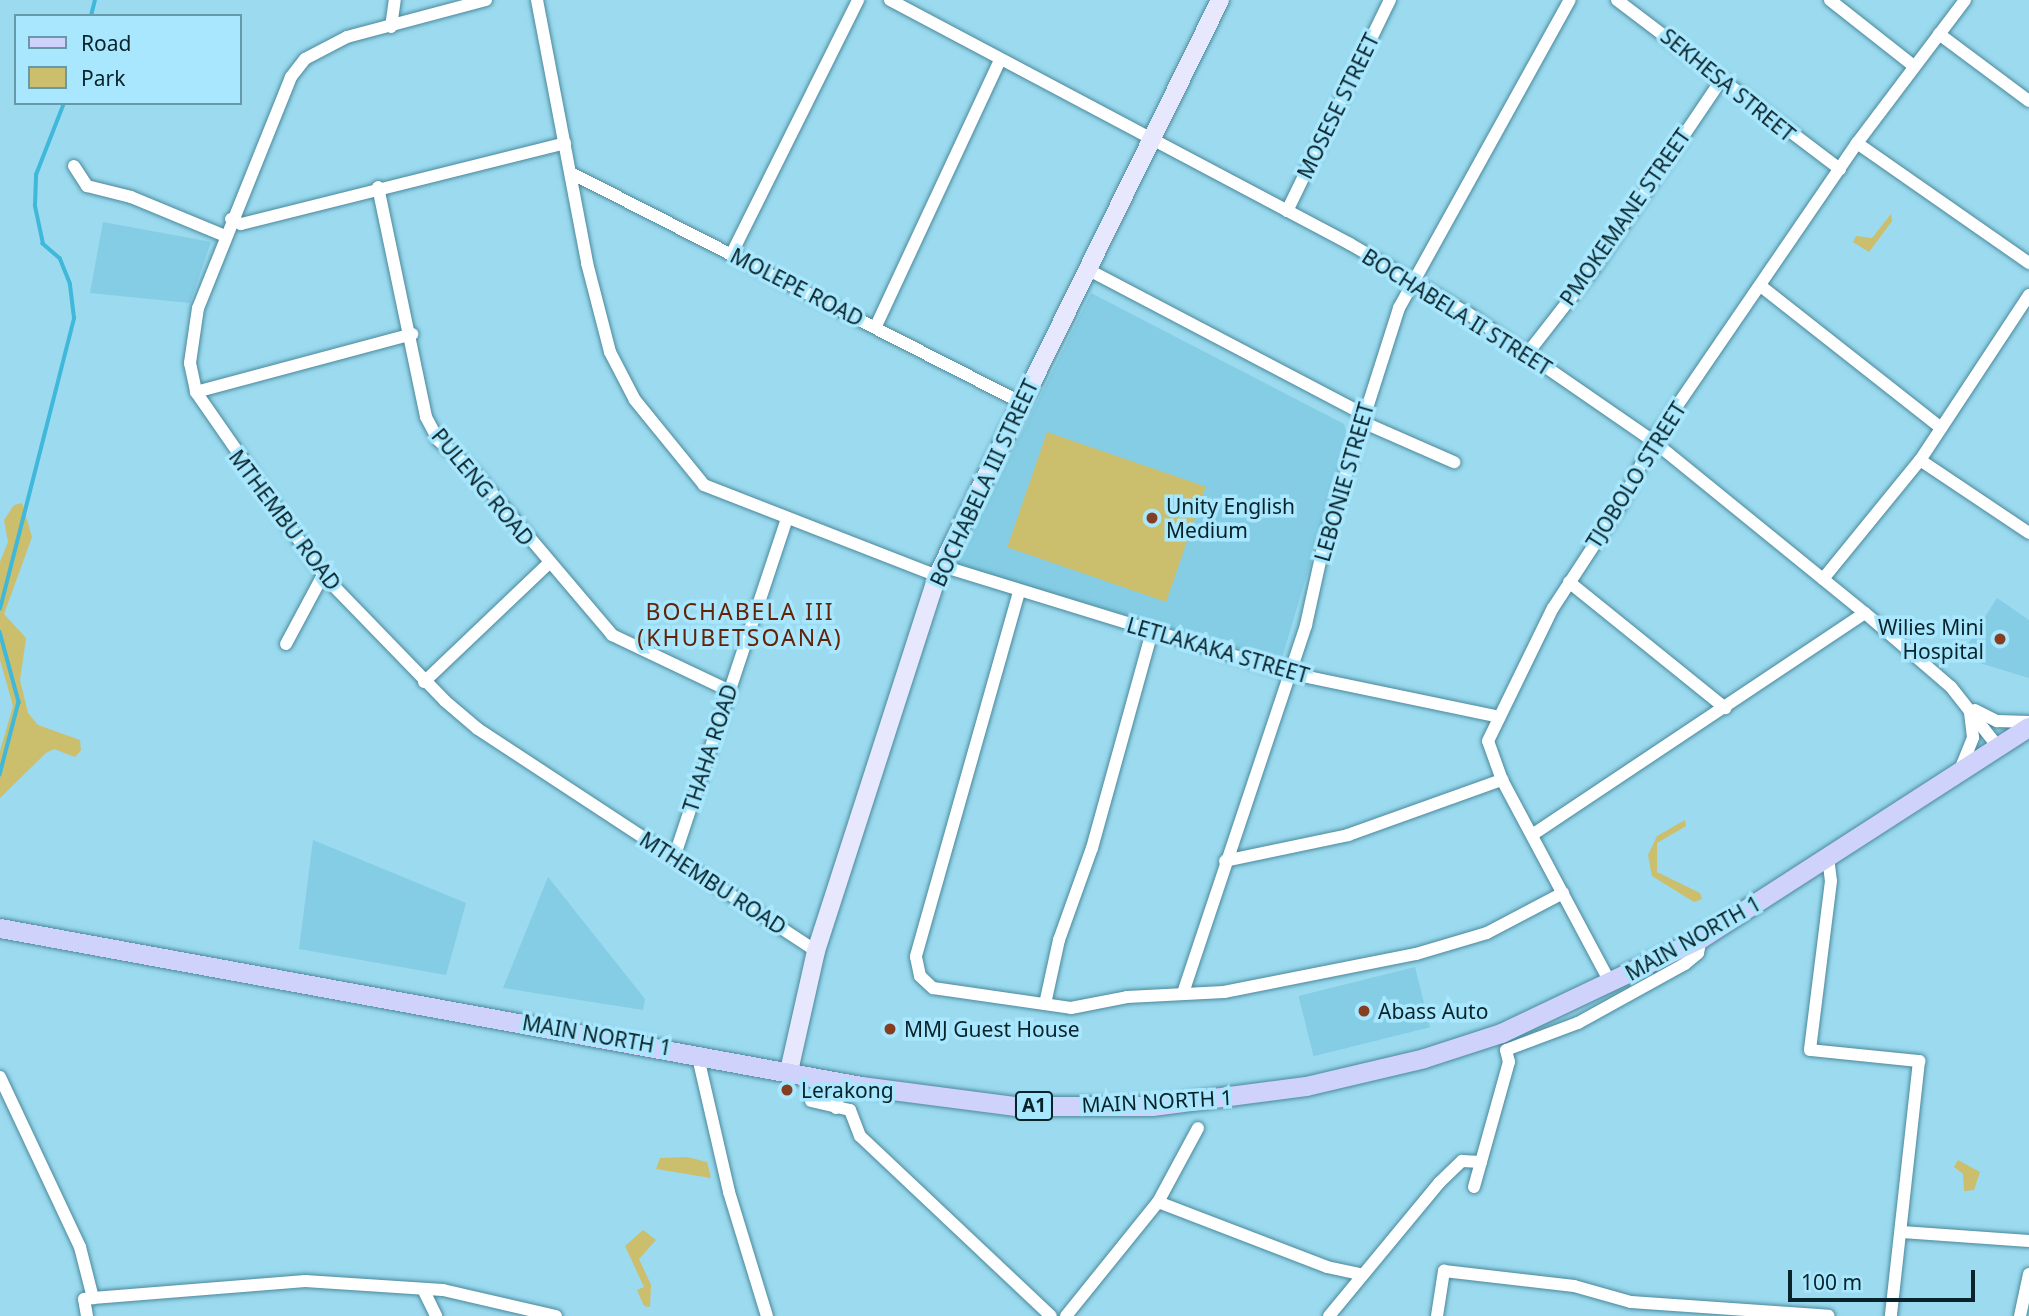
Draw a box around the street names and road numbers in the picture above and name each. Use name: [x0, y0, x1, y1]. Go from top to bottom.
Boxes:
street label: SEKHESA STREET: [1656, 23, 1800, 147]
street label: MOSESE STREET: [1292, 29, 1384, 183]
street label: PMOKEMANE STREET: [1555, 124, 1695, 310]
street label: MOLEPE ROAD: [726, 243, 868, 331]
street label: BOCHABELA II STREET: [1358, 243, 1556, 381]
street label: BOCHABELA III STREET: [925, 375, 1043, 591]
street label: TJOBOLO STREET: [1581, 397, 1691, 553]
street label: LEBONIE STREET: [1309, 400, 1379, 564]
street label: PULENG ROAD: [427, 423, 539, 551]
street label: MTHEMBU ROAD: [224, 445, 346, 595]
street label: LETLAKAKA STREET: [1124, 612, 1312, 688]
street label: THAHA ROAD: [677, 681, 743, 815]
street label: MTHEMBU ROAD: [635, 826, 791, 940]
street label: MAIN NORTH 1: [1621, 890, 1765, 986]
street label: MAIN NORTH 1: [520, 1009, 674, 1061]
street label: MAIN NORTH 1: [1081, 1084, 1233, 1118]
road number: A1: [1015, 1090, 1053, 1122]

